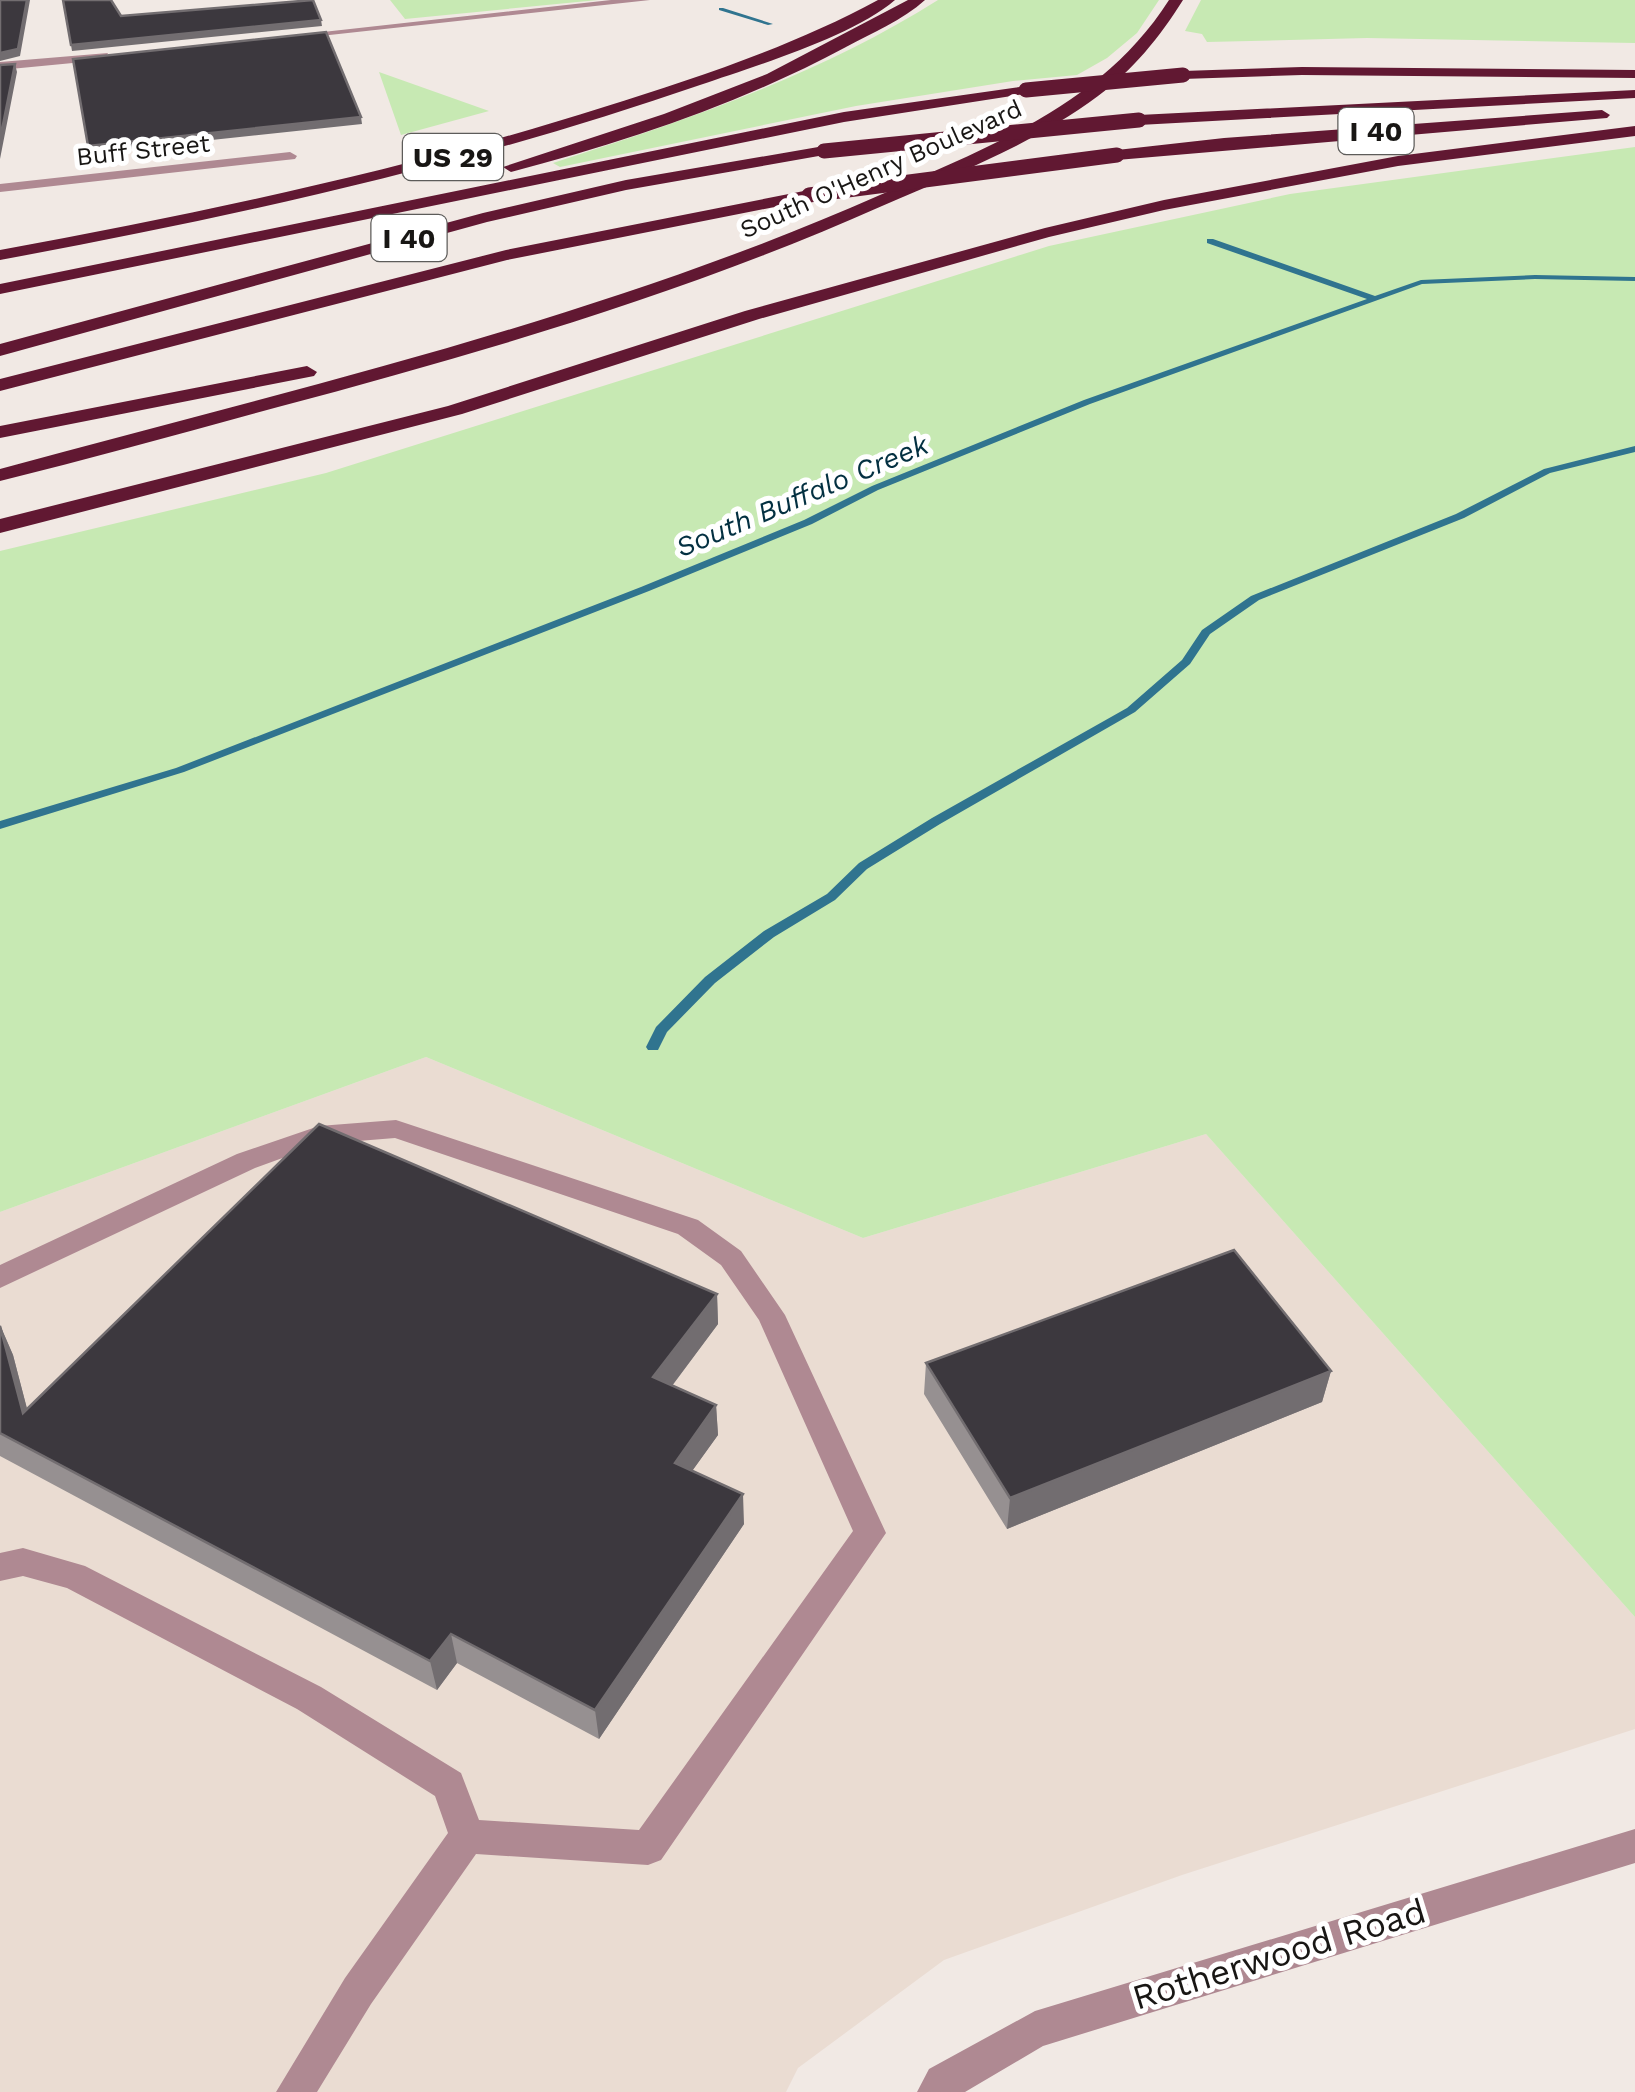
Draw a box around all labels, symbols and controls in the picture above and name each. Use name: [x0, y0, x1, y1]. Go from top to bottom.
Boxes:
street label: South O'Henry Boulevard: [736, 94, 1026, 244]
road number: I 40: [1338, 108, 1414, 154]
street label: Buff Street: [75, 129, 212, 171]
road number: US 29: [403, 134, 503, 180]
road number: I 40: [372, 215, 446, 261]
water label: South Buffalo Creek: [671, 428, 934, 564]
street label: Rotherwood Road: [1127, 1889, 1431, 2019]

